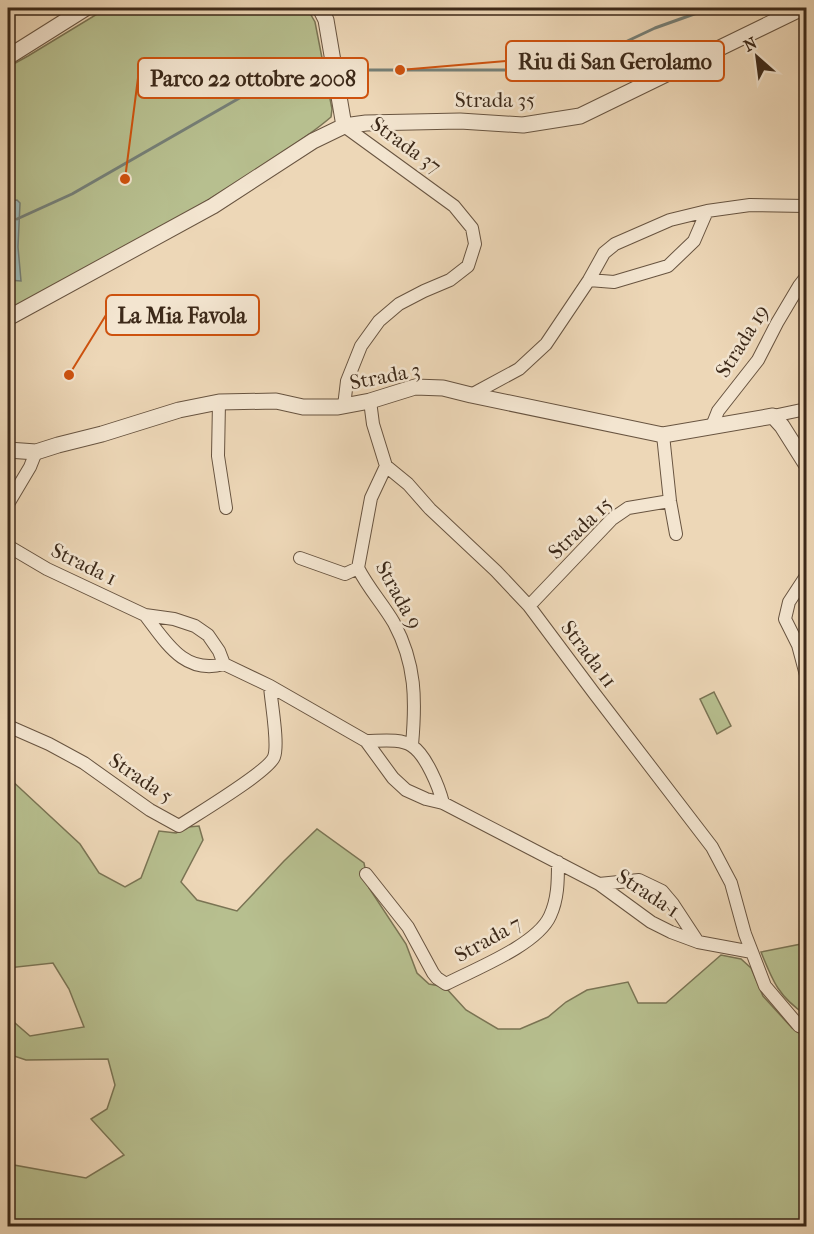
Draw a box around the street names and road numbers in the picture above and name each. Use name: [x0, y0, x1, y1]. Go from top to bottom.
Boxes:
street label: Strada 35: [455, 88, 535, 112]
street label: Strada 37: [366, 111, 446, 179]
street label: Strada 19: [710, 300, 774, 382]
street label: Strada 3: [348, 357, 422, 395]
street label: Strada 15: [543, 492, 617, 564]
street label: Strada 1: [47, 538, 121, 590]
street label: Strada 9: [371, 557, 427, 633]
street label: Strada 11: [556, 616, 622, 692]
street label: Strada 5: [105, 748, 177, 808]
street label: Strada 1: [612, 864, 684, 922]
street label: Strada 7: [450, 911, 526, 967]

